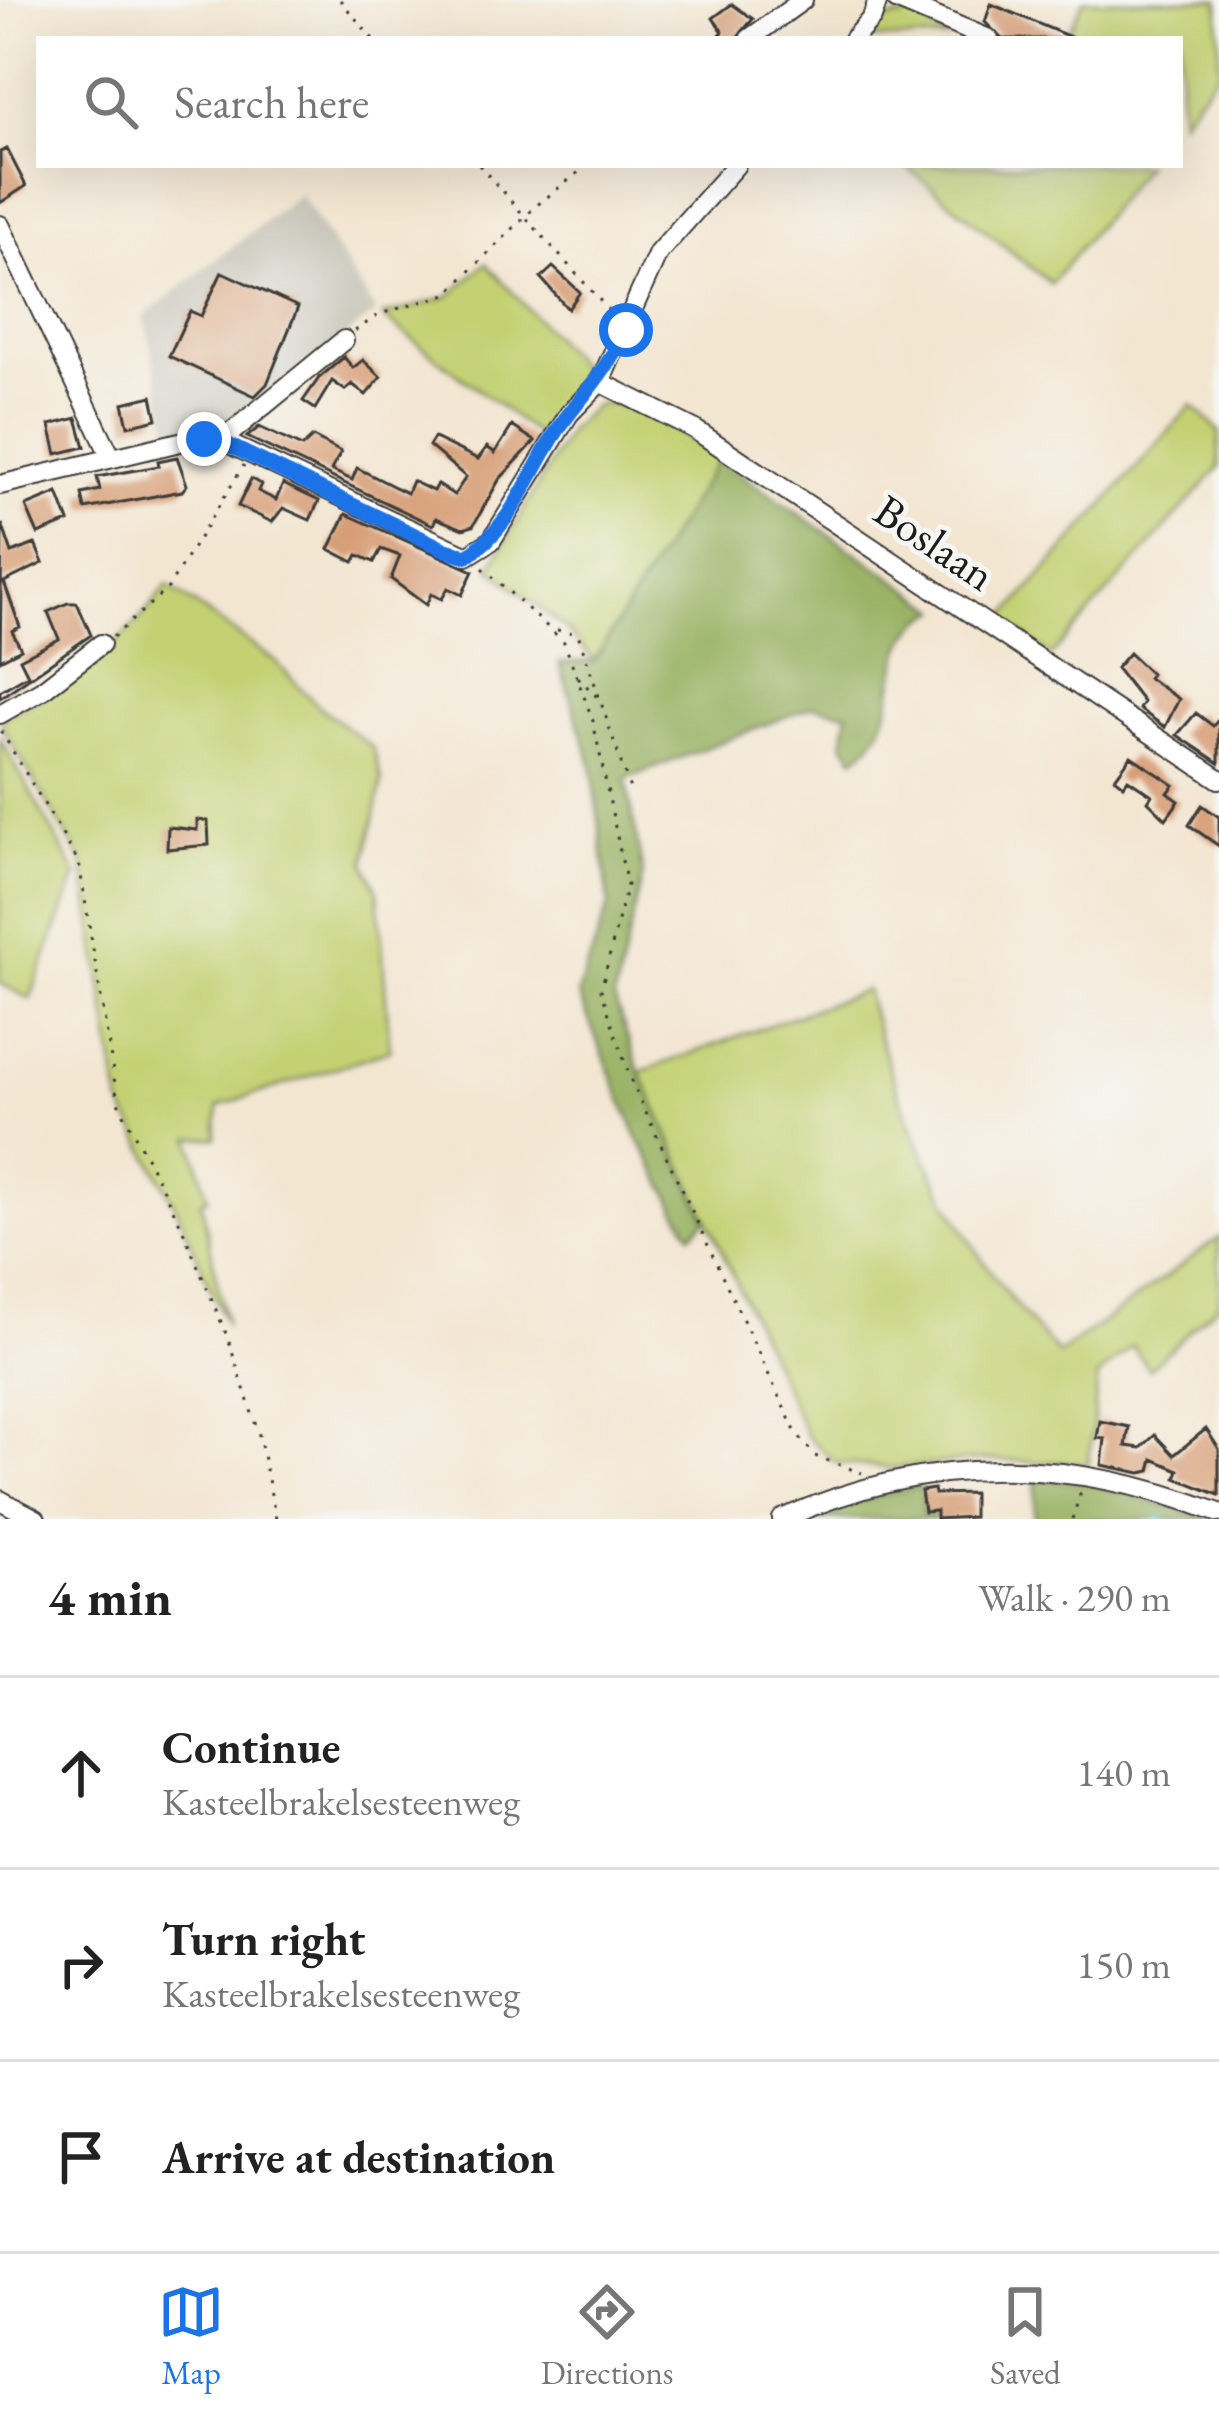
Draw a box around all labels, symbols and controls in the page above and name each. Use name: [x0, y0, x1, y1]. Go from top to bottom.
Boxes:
search box: [36, 36, 1183, 168]
icon: search: [78, 69, 144, 135]
text: Search here: [174, 73, 369, 131]
route start: [599, 303, 653, 357]
route end: [177, 412, 231, 466]
street label: Boslaan: [863, 481, 1007, 603]
text: 4 min: [48, 1564, 172, 1630]
text: Walk · 290 m: [978, 1572, 1171, 1623]
text: Continue: [162, 1718, 340, 1776]
icon: ahead: [48, 1740, 114, 1806]
text: 140 m: [1077, 1747, 1171, 1798]
text: Kasteelbrakelsesteenweg: [162, 1776, 520, 1827]
text: Turn right: [162, 1910, 365, 1968]
icon: right: [48, 1932, 114, 1998]
text: 150 m: [1077, 1939, 1171, 1990]
text: Kasteelbrakelsesteenweg: [162, 1968, 520, 2019]
icon: arrive: [48, 2124, 114, 2190]
text: Arrive at destination: [162, 2128, 555, 2186]
tab: Map: [158, 2279, 224, 2394]
tab: Directions: [541, 2279, 674, 2394]
tab: Saved: [990, 2279, 1061, 2394]

